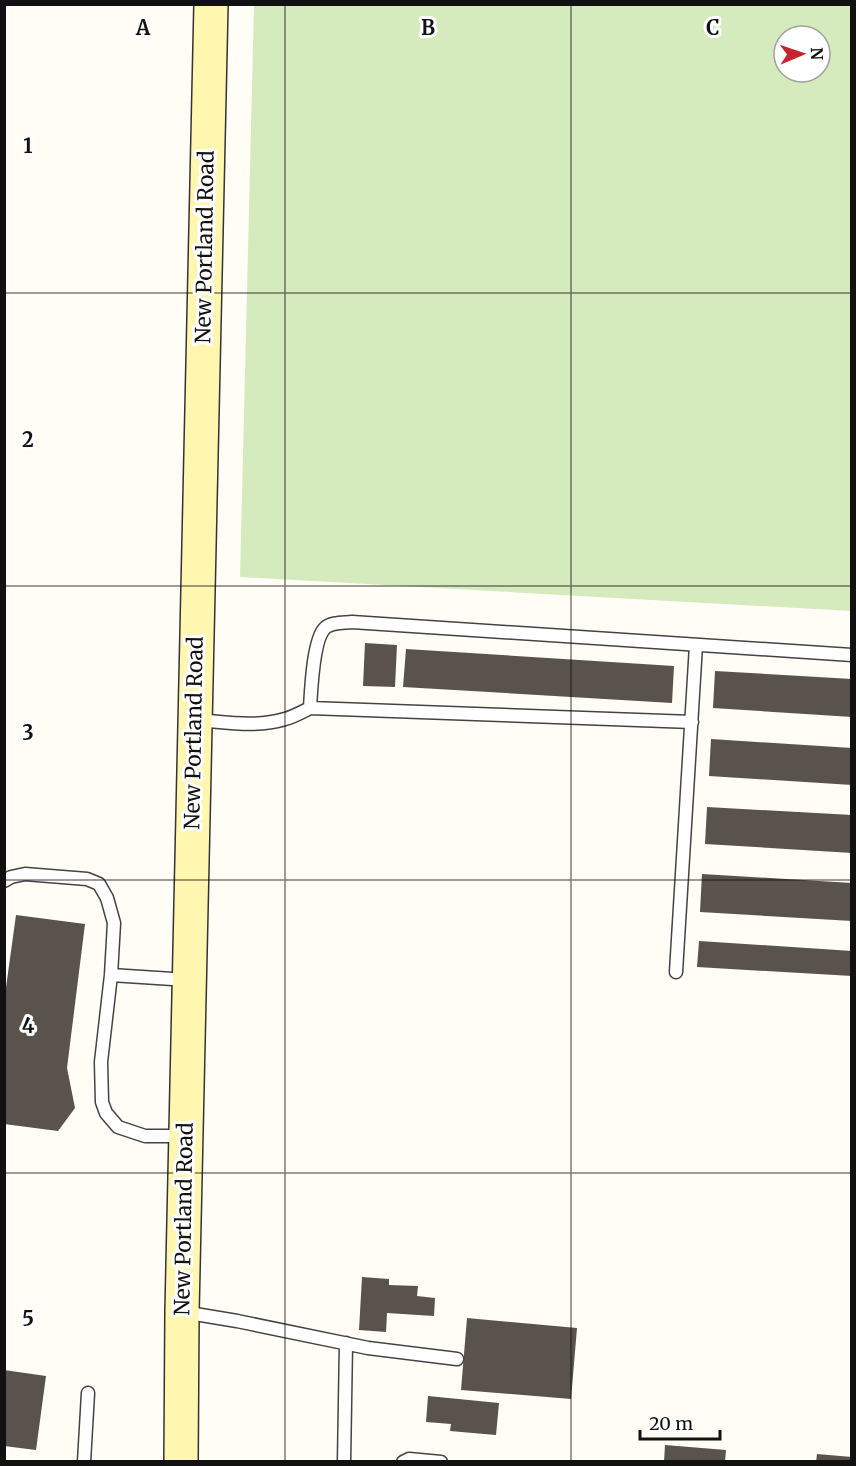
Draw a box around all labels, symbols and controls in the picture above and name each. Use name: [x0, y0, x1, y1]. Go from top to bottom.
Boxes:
text: A: [135, 15, 151, 40]
text: B: [421, 15, 435, 40]
text: C: [706, 15, 720, 40]
north arrow: [772, 24, 832, 84]
text: N: [807, 47, 827, 61]
text: 1: [23, 133, 33, 158]
street label: New Portland Road: [189, 150, 220, 344]
text: 2: [22, 427, 34, 452]
street label: New Portland Road: [178, 636, 209, 830]
text: 3: [22, 720, 34, 745]
text: 4: [22, 1013, 35, 1038]
street label: New Portland Road: [168, 1122, 199, 1316]
text: 5: [22, 1306, 34, 1331]
scale bar: [640, 1403, 720, 1441]
text: 20 m: [649, 1412, 693, 1435]

